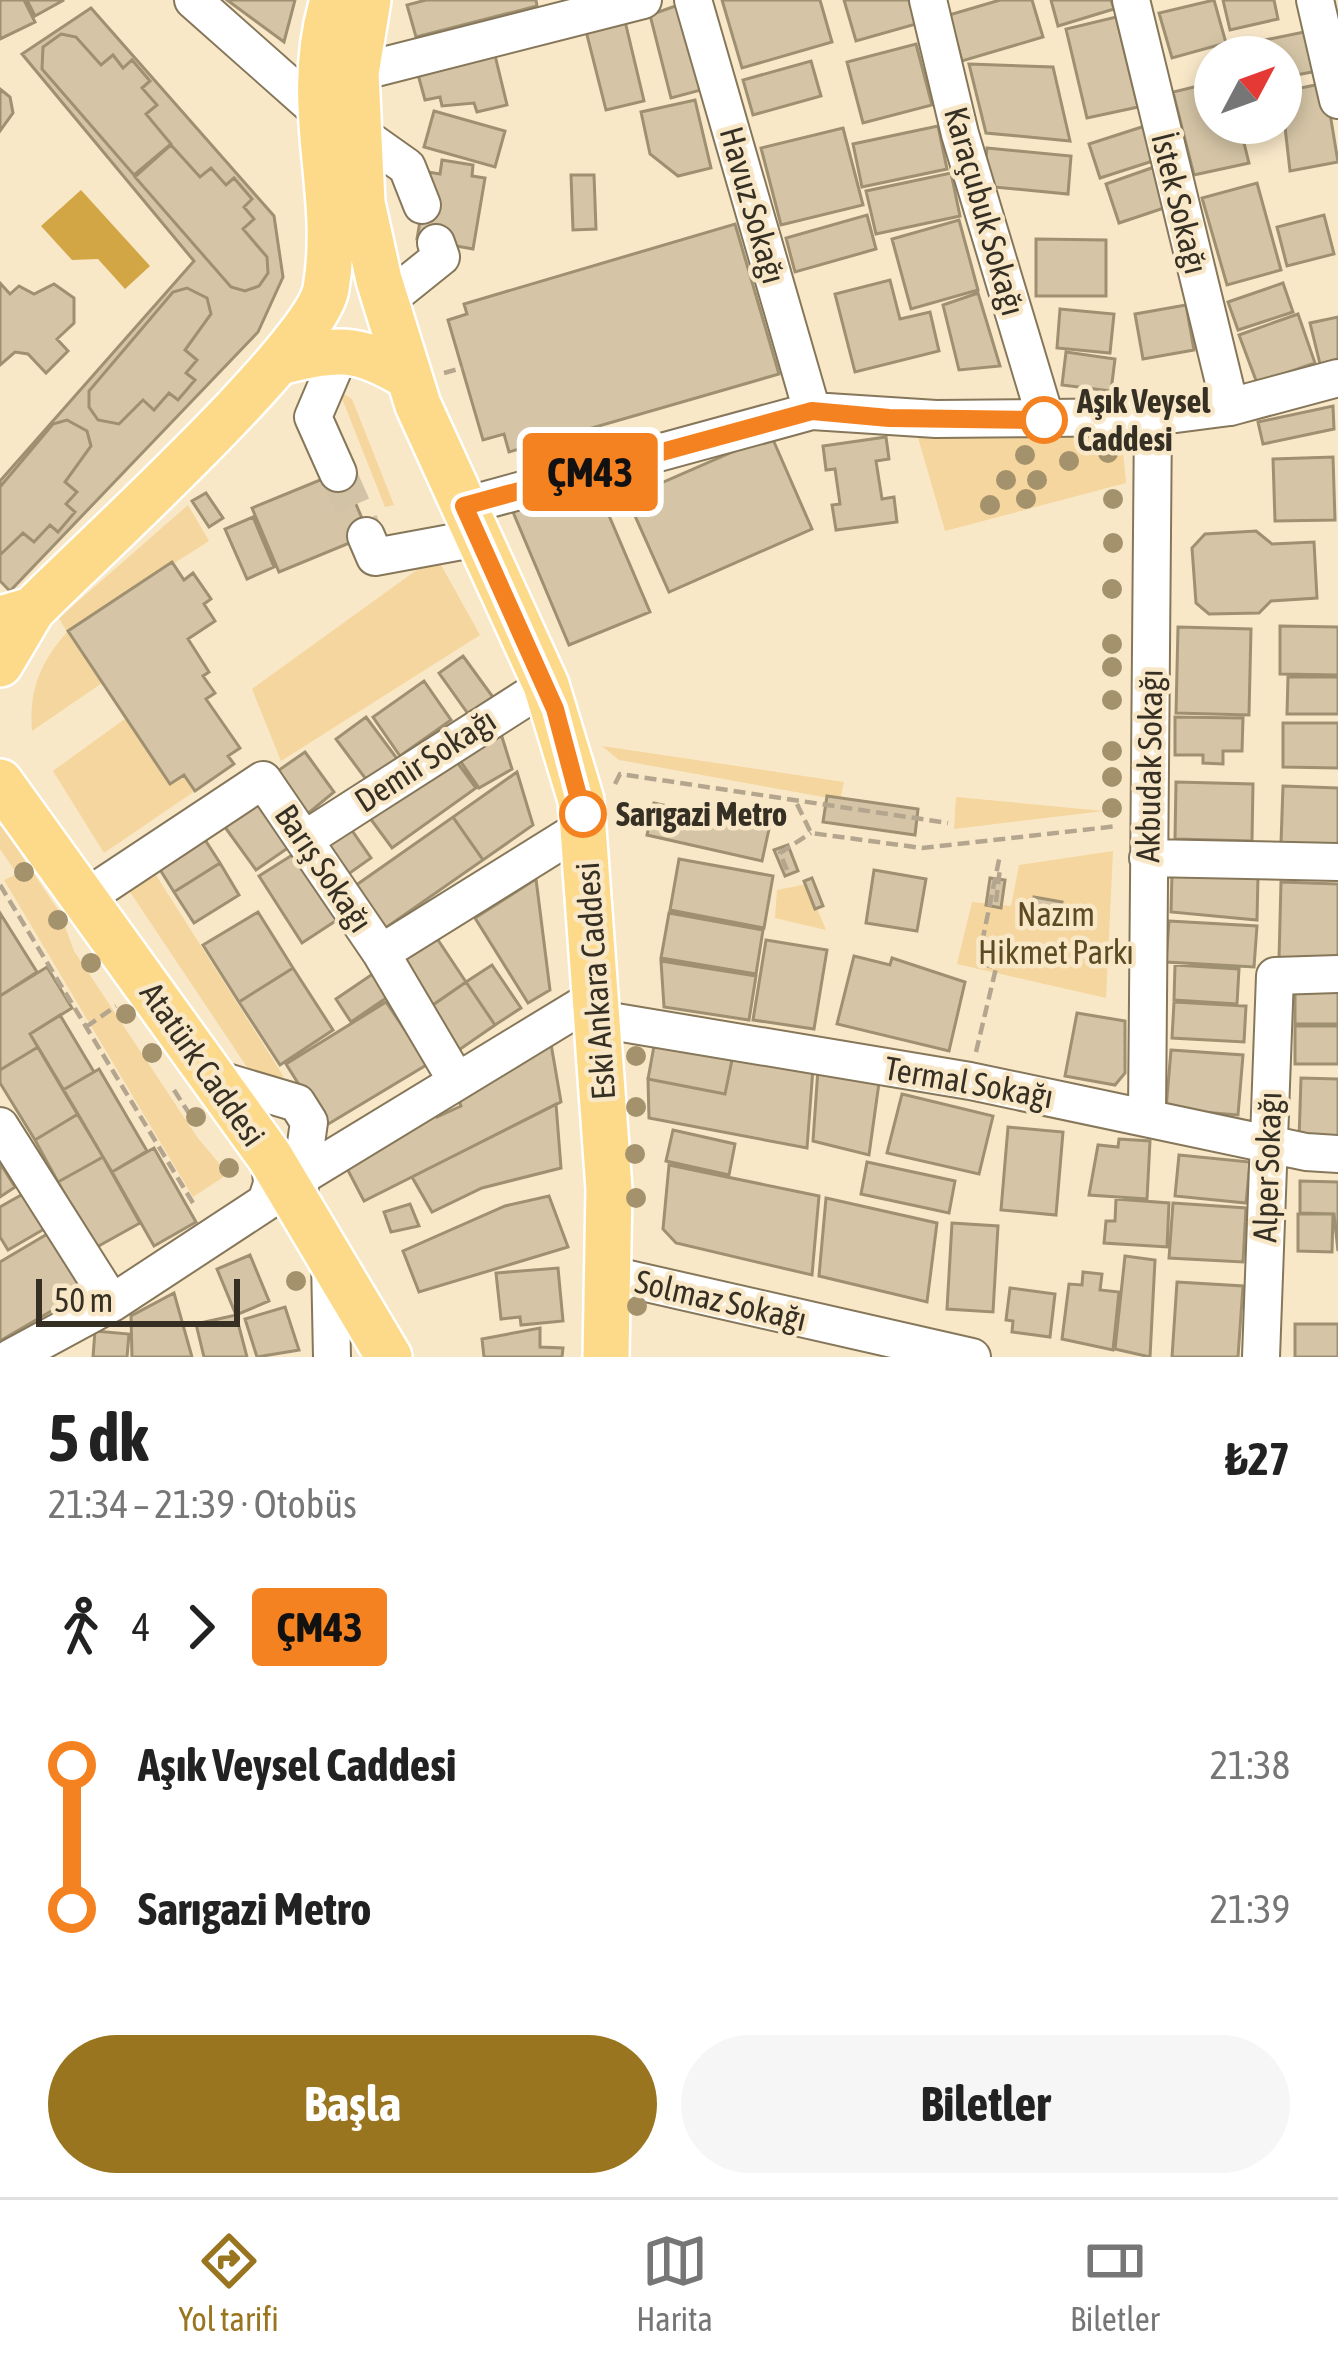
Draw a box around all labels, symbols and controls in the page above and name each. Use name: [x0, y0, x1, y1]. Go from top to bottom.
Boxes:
north arrow: [1194, 36, 1302, 144]
map controls: [1194, 36, 1302, 144]
street label: Karaçubuk Sokağı: [937, 102, 1033, 320]
street label: Havuz Sokağı: [712, 122, 794, 288]
street label: İstek Sokağı: [1144, 128, 1216, 278]
place label: Aşık Veysel Caddesi: [1076, 382, 1212, 458]
marker: Aşık Veysel Caddesi: [1022, 398, 1066, 442]
line badge: ÇM43: [506, 433, 674, 511]
text: ÇM43: [547, 448, 633, 496]
street label: Akbudak Sokağı: [1128, 669, 1170, 863]
street label: Demir Sokağı: [348, 700, 502, 820]
marker: Sarıgazi Metro: [561, 792, 605, 836]
place label: Sarıgazi Metro: [616, 795, 787, 833]
street label: Barış Sokağı: [268, 797, 380, 939]
street label: Eski Ankara Caddesi: [568, 861, 622, 1101]
park label: Nazım Hikmet Parkı: [978, 895, 1134, 971]
street label: Atatürk Caddesi: [133, 975, 273, 1153]
street label: Termal Sokağı: [882, 1048, 1056, 1116]
street label: Alper Sokağı: [1245, 1091, 1289, 1243]
street label: Solmaz Sokağı: [632, 1262, 810, 1338]
scale bar: [36, 1273, 240, 1326]
text: 50 m: [54, 1281, 113, 1319]
text: 5 dk: [48, 1399, 148, 1475]
text: ₺27: [1225, 1433, 1290, 1485]
text: 21:34 – 21:39 · Otobüs: [48, 1482, 357, 1526]
icon: walk: [48, 1594, 114, 1660]
icon: forward: [168, 1594, 234, 1660]
text: ÇM43: [276, 1603, 363, 1651]
text: 4: [132, 1605, 150, 1649]
text: Aşık Veysel Caddesi: [138, 1739, 456, 1791]
text: 21:38: [1210, 1743, 1290, 1787]
text: Sarıgazi Metro: [138, 1883, 372, 1935]
text: 21:39: [1210, 1887, 1290, 1931]
button: Başla: [48, 2035, 657, 2173]
button: Biletler: [681, 2035, 1290, 2173]
tab: Yol tarifi: [179, 2228, 279, 2338]
tab: Harita: [636, 2228, 713, 2338]
tab: Biletler: [1070, 2228, 1159, 2338]

